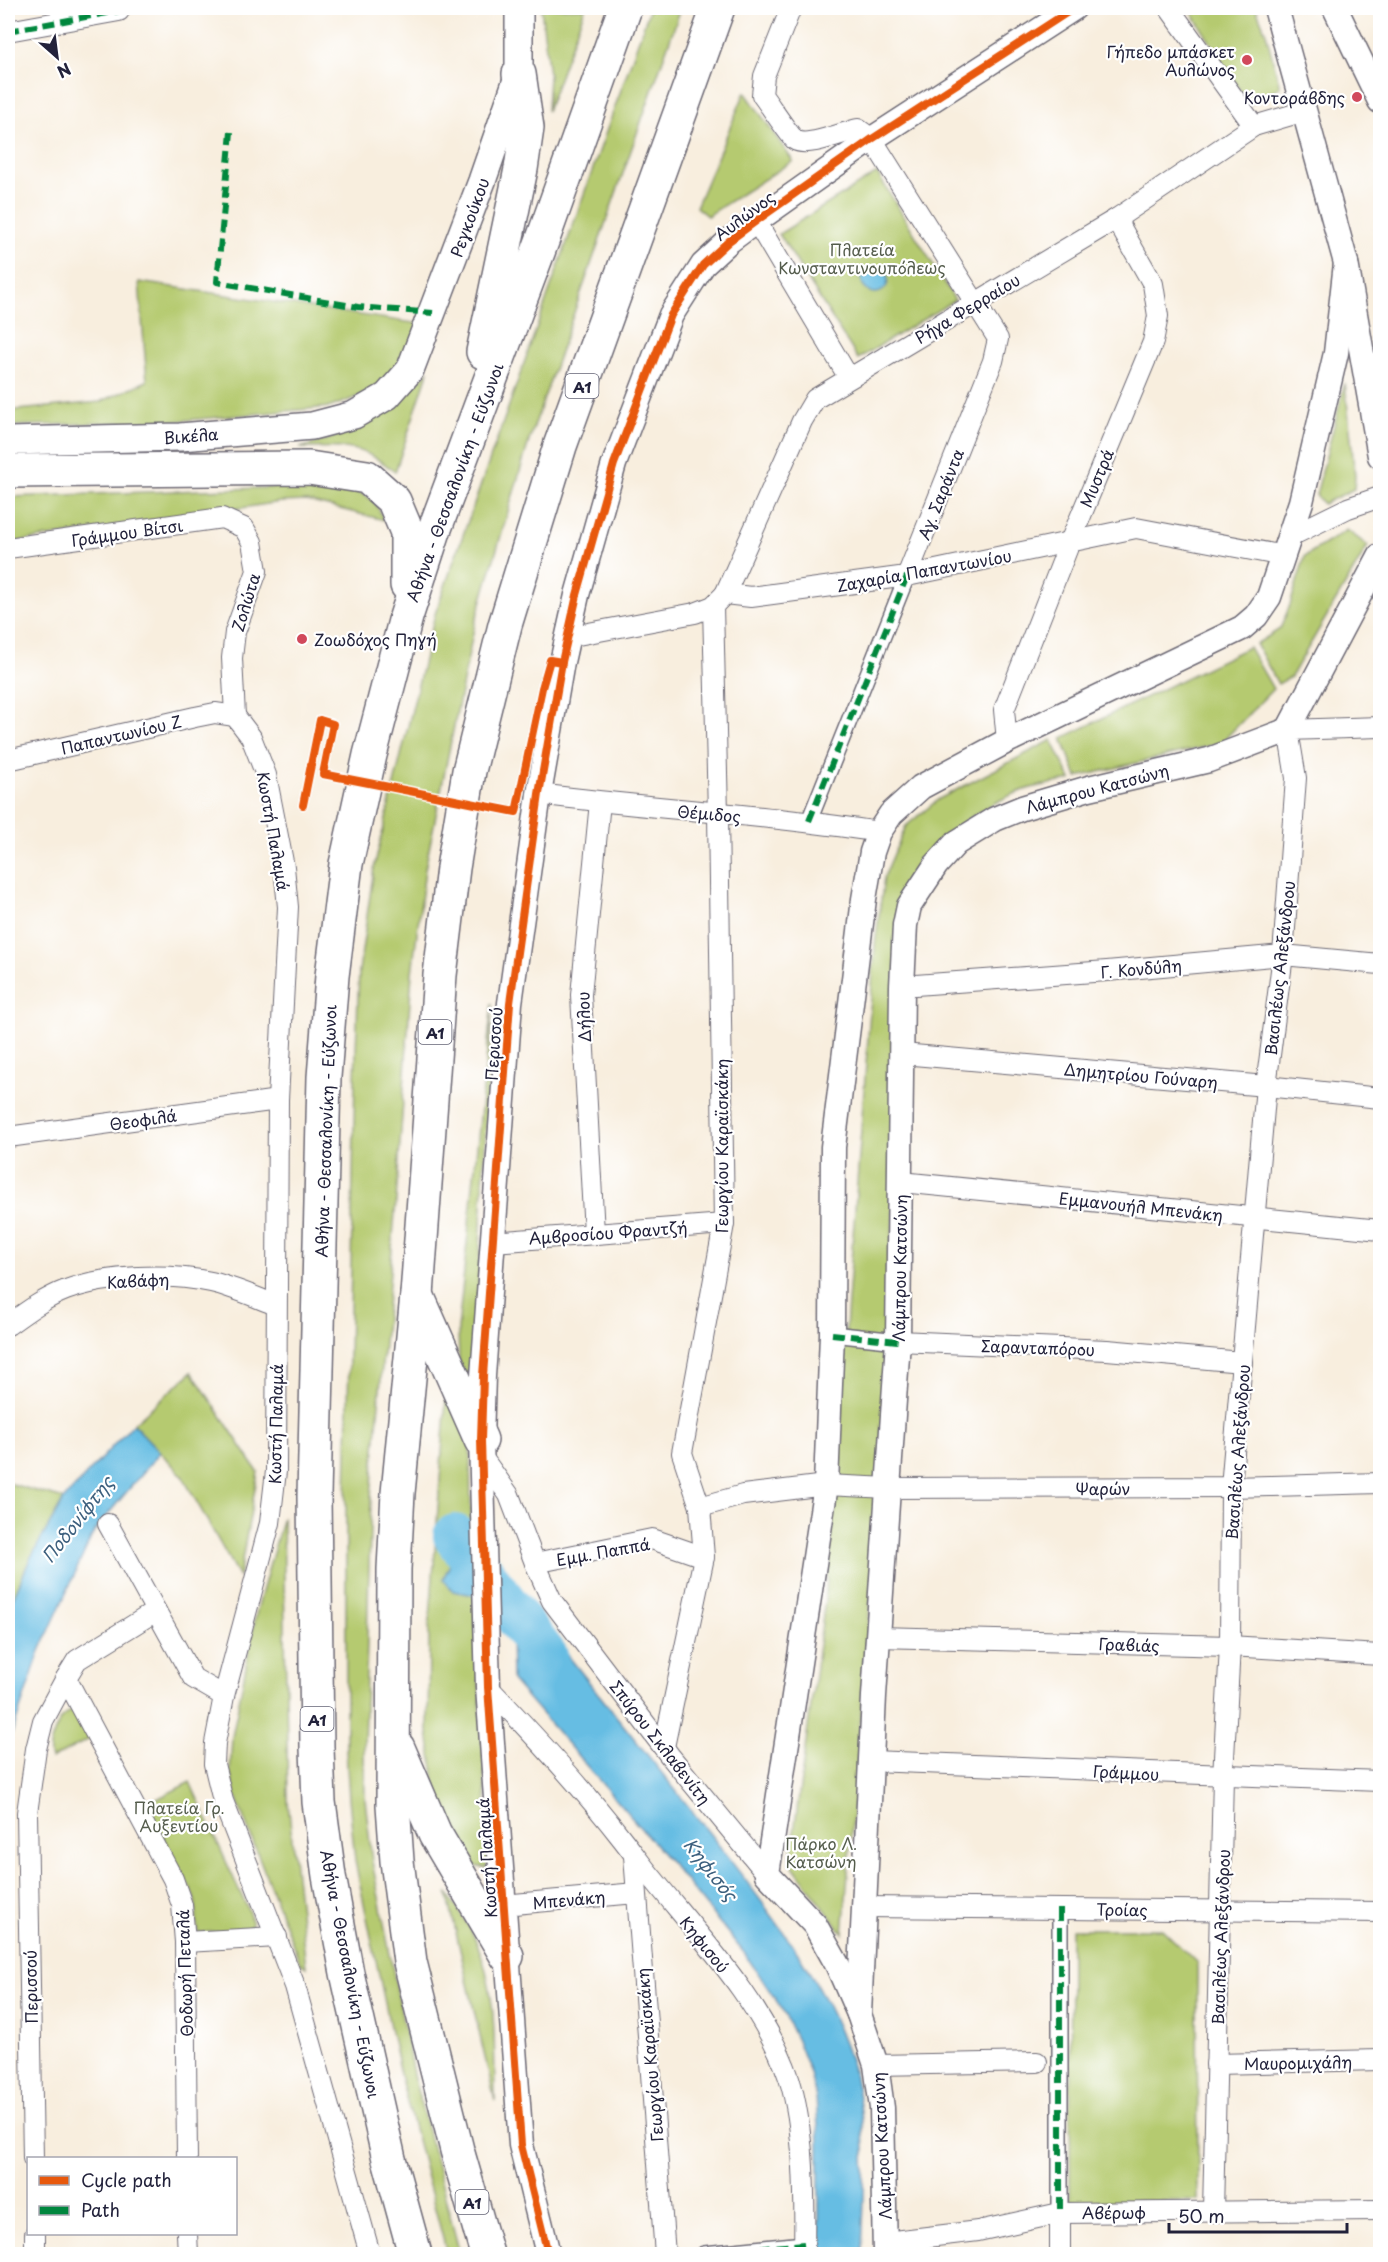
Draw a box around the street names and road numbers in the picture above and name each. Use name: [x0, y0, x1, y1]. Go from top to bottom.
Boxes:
street label: Ρεγκούκου: [444, 174, 494, 260]
street label: Αυλώνος: [709, 184, 779, 246]
street label: Ρήγα Φερραίου: [910, 267, 1024, 349]
street label: Αθήνα - Θεσσαλονίκη - Εύζωνοι: [399, 359, 509, 605]
road number: Α1: [566, 374, 598, 398]
street label: Βικέλα: [163, 421, 220, 449]
street label: Αγ. Σαράντα: [911, 444, 969, 543]
street label: Μυστρά: [1073, 445, 1119, 511]
street label: Γράμμου Βίτσι: [70, 512, 185, 552]
street label: Ζαχαρία Παπαντωνίου: [835, 543, 1013, 597]
street label: Ζολώτα: [225, 569, 265, 634]
street label: Παπαντωνίου Ζ: [58, 708, 184, 760]
street label: Λάμπρου Κατσώνη: [1023, 757, 1171, 819]
street label: Κωστή Παλαμά: [252, 769, 296, 893]
street label: Θέμιδος: [676, 798, 742, 828]
street label: Βασιλέως Αλεξάνδρου: [1258, 879, 1300, 1057]
street label: Γ. Κονδύλη: [1099, 952, 1183, 984]
street label: Δήλου: [570, 991, 596, 1043]
street label: Αθήνα - Θεσσαλονίκη - Εύζωνοι: [309, 1004, 341, 1258]
street label: Περισσού: [478, 1006, 508, 1082]
road number: Α1: [418, 1020, 452, 1044]
street label: Δημητρίου Γούναρη: [1063, 1056, 1219, 1094]
street label: Γεωργίου Καραϊσκάκη: [709, 1059, 733, 1233]
street label: Θεοφιλά: [108, 1102, 179, 1136]
street label: Εμμανουήλ Μπενάκη: [1058, 1185, 1224, 1227]
street label: Λάμπρου Κατσώνη: [886, 1194, 912, 1342]
street label: Αμβροσίου Φραντζή: [528, 1214, 688, 1250]
street label: Καβάφη: [106, 1266, 170, 1294]
street label: Σαρανταπόρου: [981, 1333, 1095, 1361]
street label: Κωστή Παλαμά: [262, 1363, 288, 1485]
street label: Βασιλέως Αλεξάνδρου: [1219, 1364, 1255, 1540]
street label: Ψαρών: [1076, 1476, 1130, 1500]
street label: Εμμ. Παππά: [554, 1531, 652, 1571]
street label: Γραβιάς: [1098, 1631, 1160, 1657]
street label: Σπύρου Σκλαβενίτη: [605, 1675, 717, 1809]
road number: Α1: [300, 1707, 334, 1731]
street label: Γράμμου: [1092, 1758, 1160, 1786]
street label: Κωστή Παλαμά: [470, 1797, 502, 1919]
street label: Αθήνα - Θεσσαλονίκη - Εύζωνοι: [315, 1848, 387, 2101]
street label: Βασιλέως Αλεξάνδρου: [1205, 1849, 1235, 2025]
street label: Μπενάκη: [532, 1884, 606, 1914]
street label: Τροίας: [1096, 1897, 1148, 1921]
street label: Θοδωρή Πεταλά: [170, 1909, 198, 2037]
street label: Κηφισού: [675, 1911, 735, 1977]
street label: Περισσού: [17, 1950, 43, 2024]
street label: Γεωργίου Καραϊσκάκη: [629, 1967, 669, 2143]
street label: Μαυρομιχάλη: [1244, 2049, 1352, 2075]
street label: Λάμπρου Κατσώνη: [865, 2072, 897, 2220]
road number: Α1: [456, 2190, 488, 2214]
street label: Αβέρωφ: [1082, 2200, 1146, 2224]

